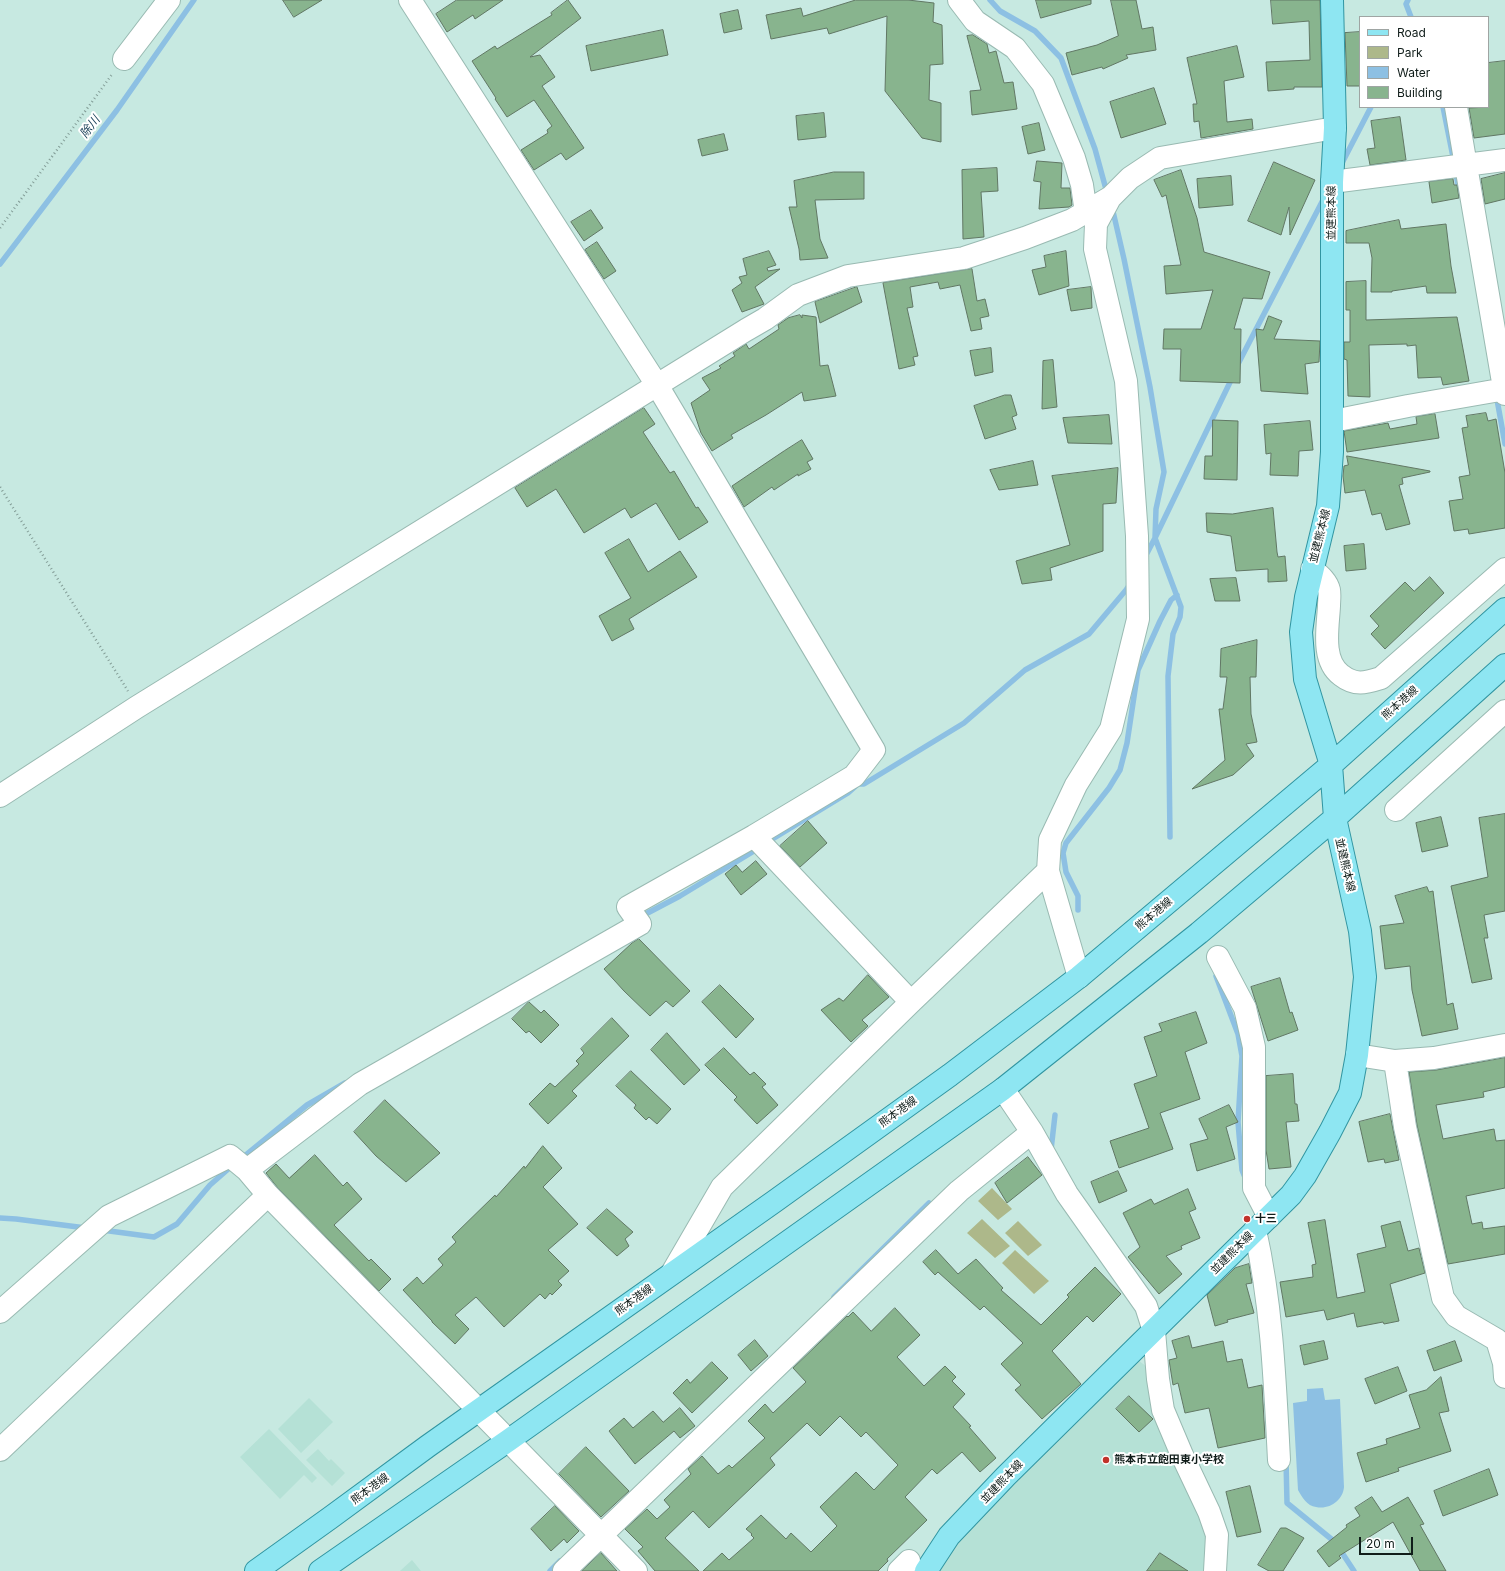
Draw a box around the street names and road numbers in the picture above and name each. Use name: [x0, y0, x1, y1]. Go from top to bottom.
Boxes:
street label: 並建熊本線: [1325, 186, 1339, 240]
street label: 並建熊本線: [1307, 508, 1333, 564]
street label: 熊本港線: [1379, 683, 1421, 723]
street label: 並建熊本線: [1332, 837, 1358, 893]
street label: 熊本港線: [1133, 895, 1175, 933]
street label: 熊本港線: [876, 1094, 920, 1130]
street label: 並建熊本線: [1208, 1229, 1256, 1277]
street label: 熊本港線: [612, 1282, 656, 1318]
street label: 並建熊本線: [978, 1458, 1026, 1506]
street label: 熊本港線: [348, 1471, 392, 1507]

